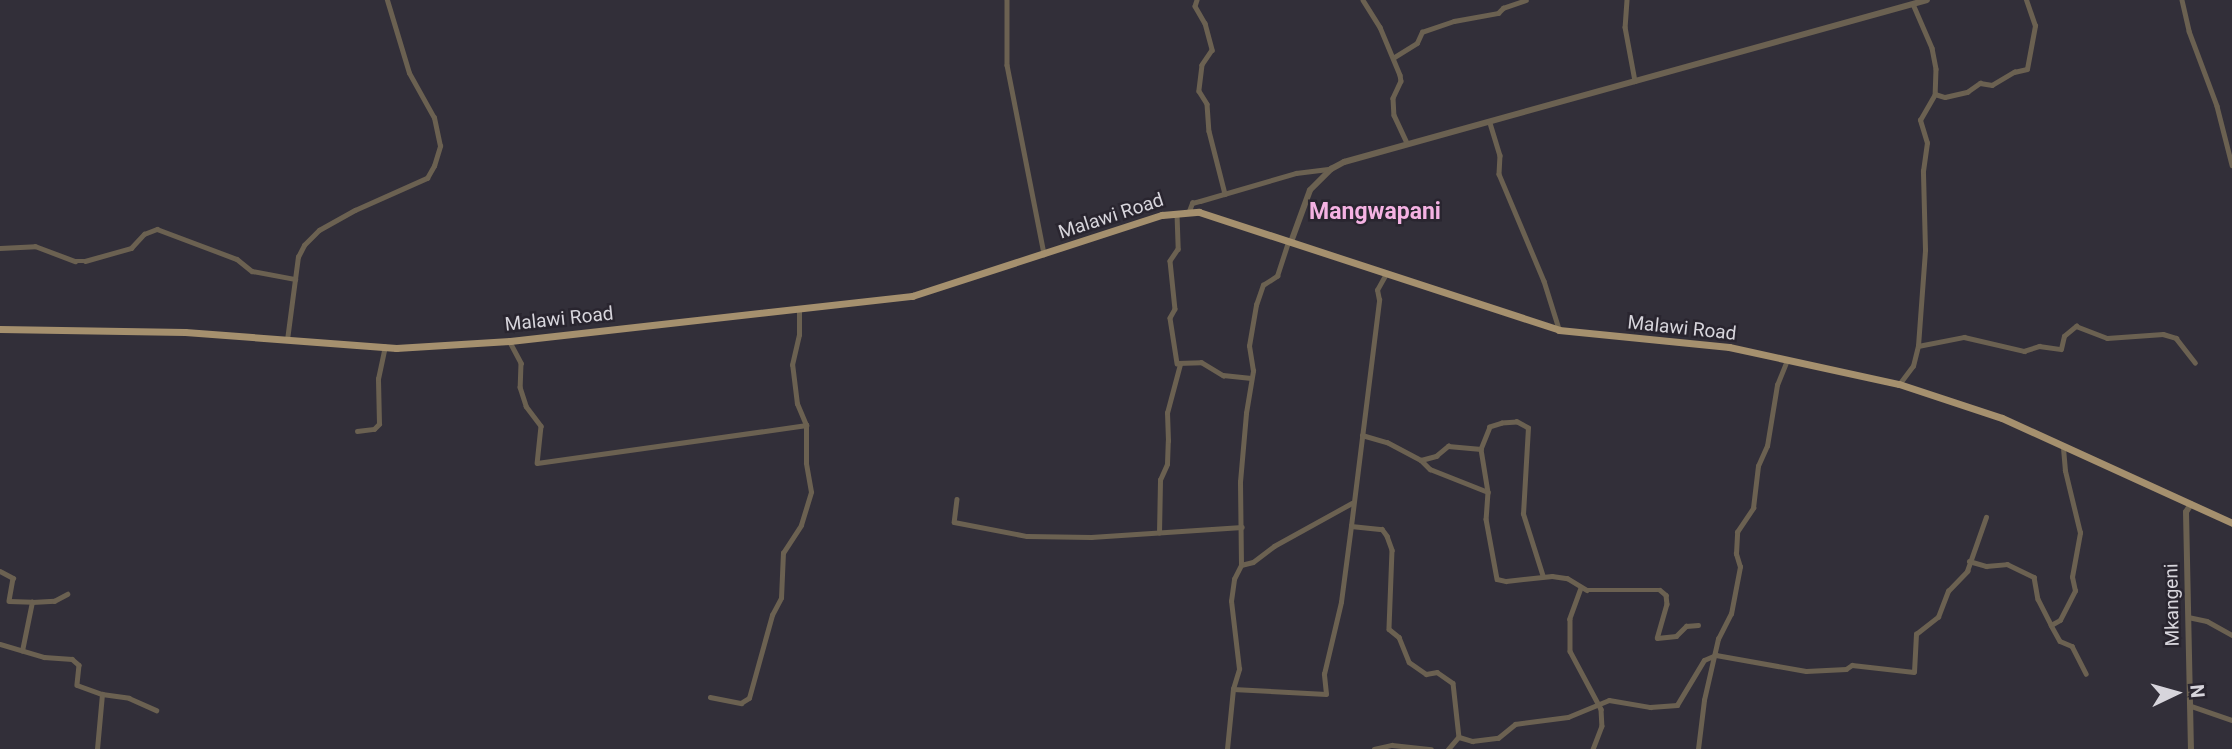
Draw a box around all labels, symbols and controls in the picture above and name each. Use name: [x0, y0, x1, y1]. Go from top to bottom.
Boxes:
street label: Malawi Road: [1056, 188, 1166, 244]
district label: Mangwapani: [1309, 198, 1441, 226]
street label: Malawi Road: [504, 302, 614, 336]
street label: Malawi Road: [1627, 311, 1737, 345]
street label: Mkangeni: [2160, 563, 2184, 647]
north arrow: [2141, 658, 2211, 728]
text: N: [2185, 683, 2209, 699]

